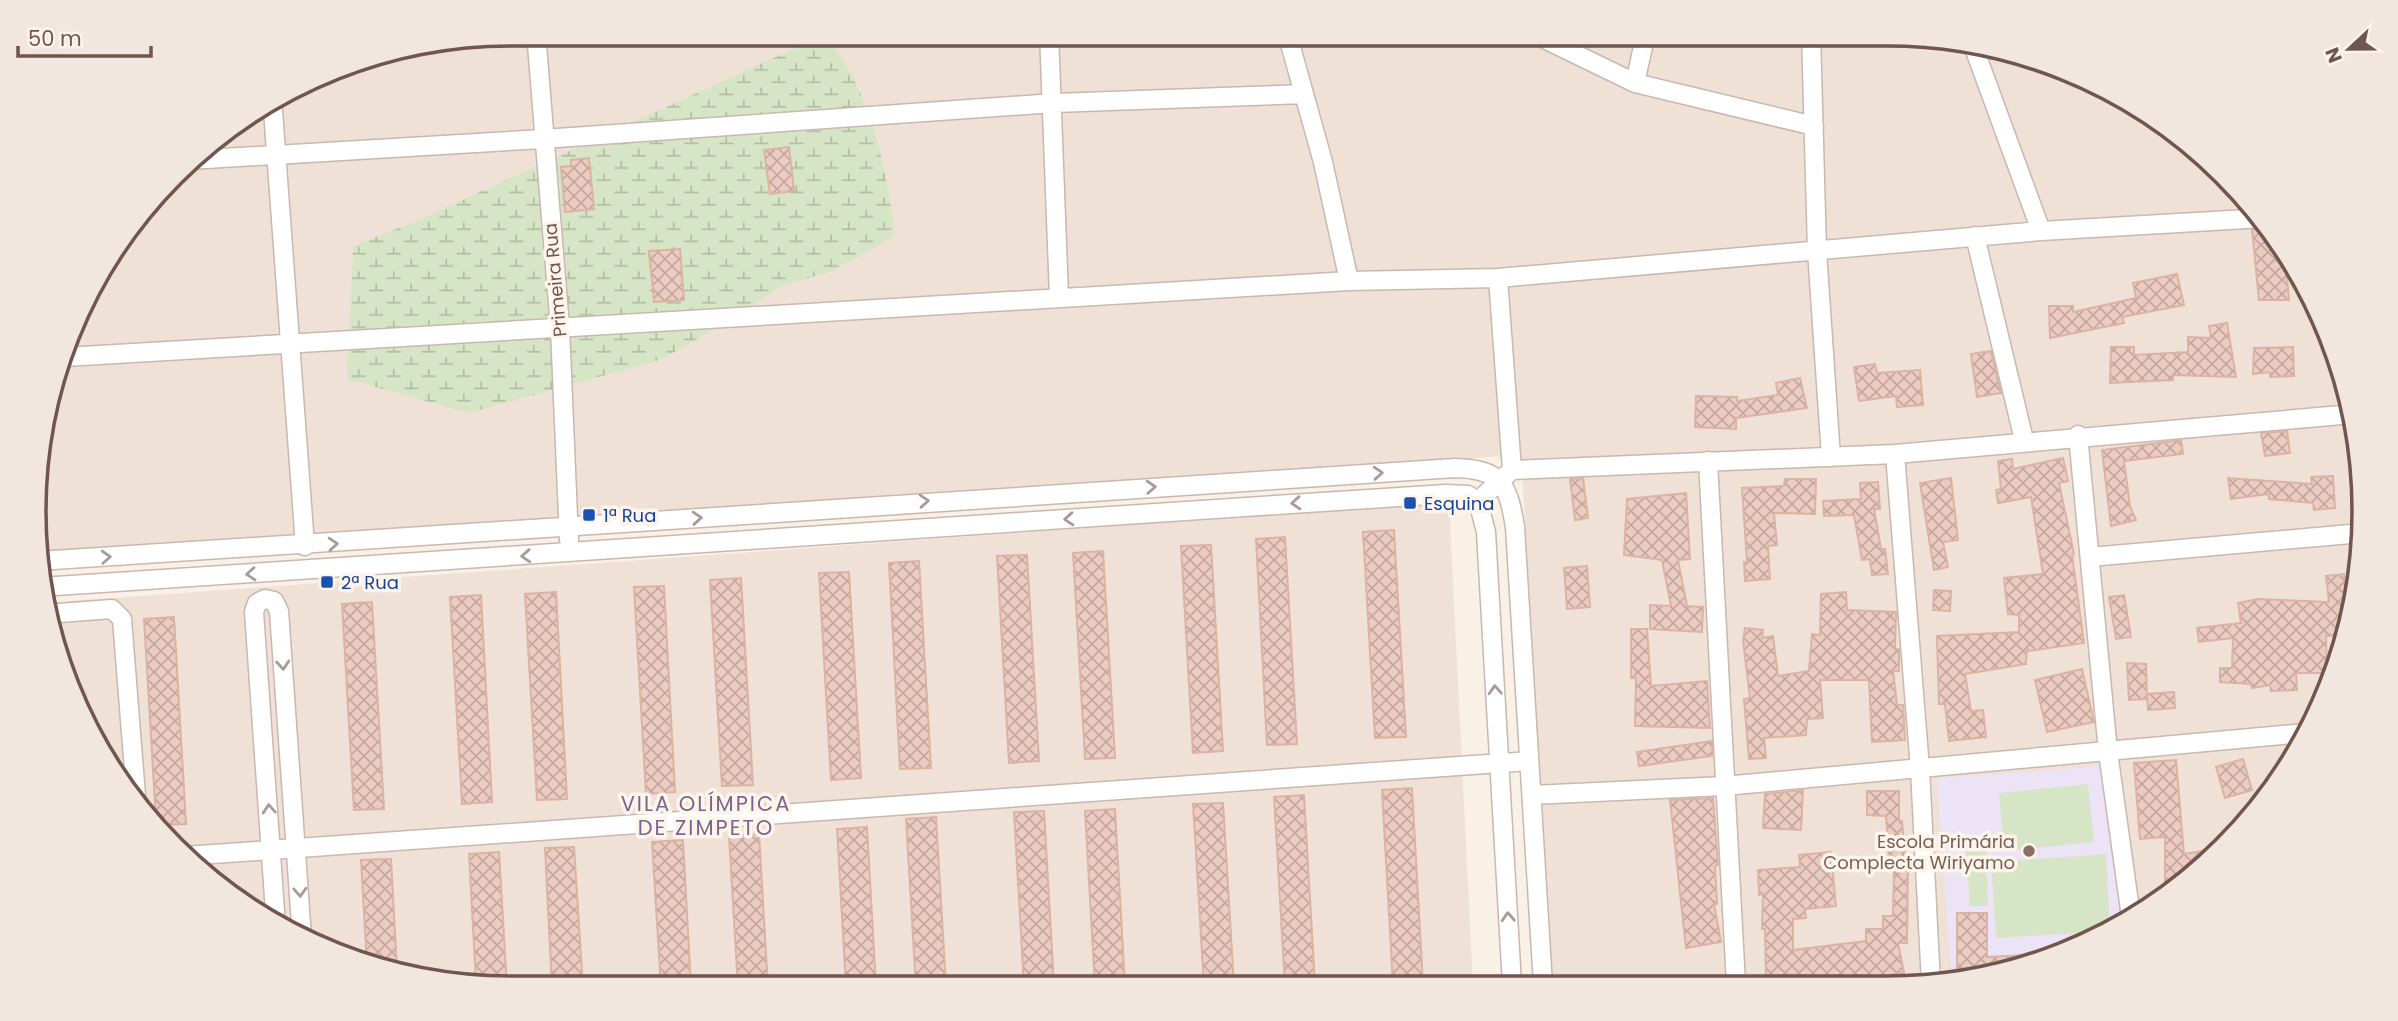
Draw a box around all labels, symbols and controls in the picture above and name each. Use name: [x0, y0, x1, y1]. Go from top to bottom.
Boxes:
scale bar: [18, 14, 150, 58]
north arrow: [2314, 14, 2384, 84]
text: 50 m: [28, 24, 82, 53]
text: N: [2319, 43, 2349, 67]
street label: Primeira Rua: [538, 222, 572, 338]
one-way arrow: [1373, 466, 1384, 481]
one-way arrow: [1146, 479, 1157, 494]
place label: Esquina: [1424, 491, 1494, 516]
one-way arrow: [919, 493, 930, 508]
marker: Esquina: [1402, 495, 1418, 511]
one-way arrow: [1290, 496, 1301, 511]
place label: 1ª Rua: [603, 503, 656, 528]
marker: 1ª Rua: [581, 507, 597, 523]
one-way arrow: [692, 511, 703, 526]
one-way arrow: [1063, 512, 1074, 527]
one-way arrow: [328, 537, 339, 552]
one-way arrow: [521, 548, 532, 563]
one-way arrow: [101, 550, 112, 565]
one-way arrow: [245, 566, 256, 581]
place label: 2ª Rua: [341, 570, 399, 595]
marker: 2ª Rua: [319, 574, 335, 590]
one-way arrow: [275, 660, 290, 671]
one-way arrow: [1487, 684, 1502, 695]
district label: VILA OLÍMPICA DE ZIMPETO: [621, 789, 791, 842]
one-way arrow: [262, 803, 277, 814]
place label: Escola Primária Complecta Wiriyamo: [1823, 829, 2015, 875]
marker: Escola Primária Complecta Wiriyamo: [2021, 843, 2037, 859]
one-way arrow: [293, 887, 308, 898]
one-way arrow: [1500, 911, 1515, 922]

